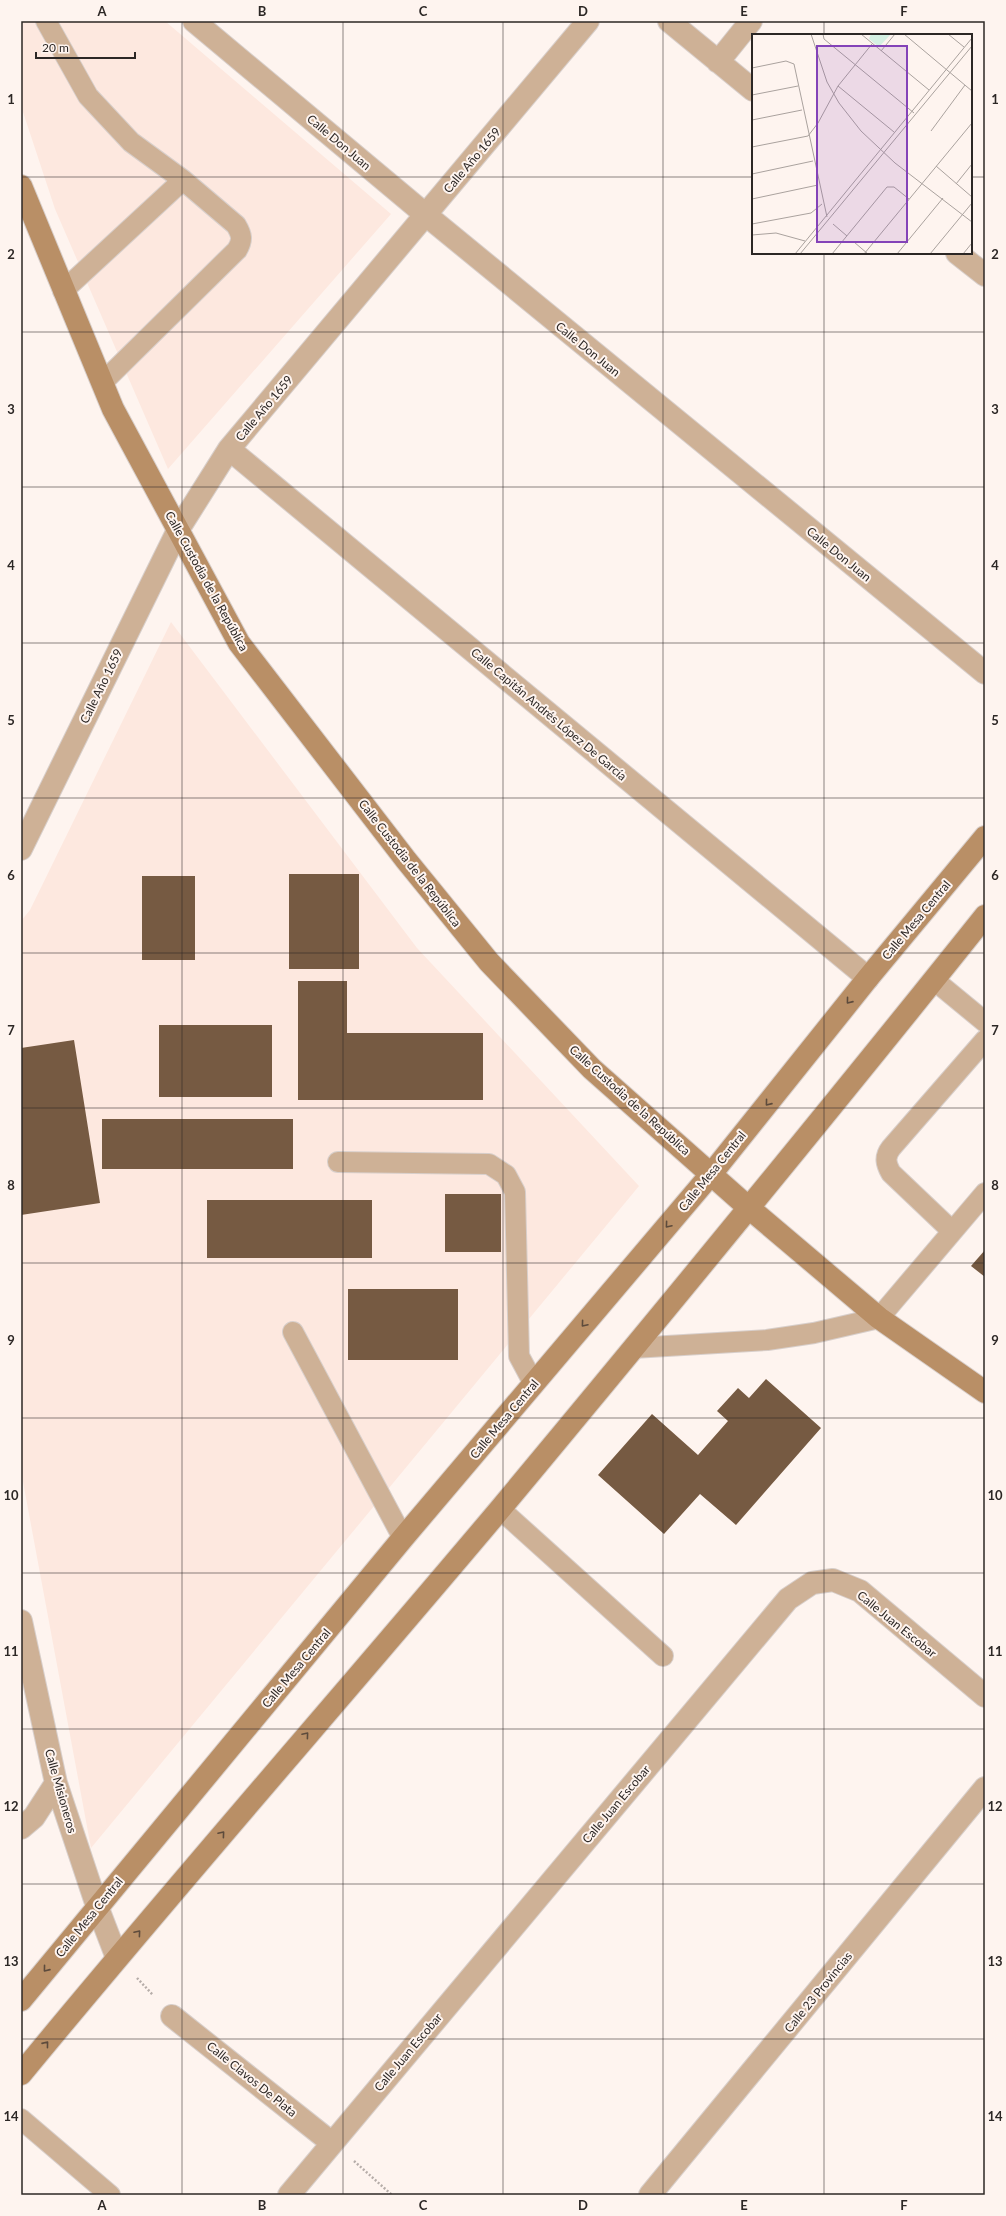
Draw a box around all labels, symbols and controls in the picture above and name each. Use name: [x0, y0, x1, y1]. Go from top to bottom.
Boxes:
text: A: [96, 3, 107, 19]
text: B: [258, 3, 267, 19]
text: C: [419, 3, 428, 19]
text: D: [578, 3, 588, 19]
text: E: [740, 3, 748, 19]
text: F: [900, 3, 908, 19]
scale bar: [36, 34, 135, 60]
inset map: [752, 34, 972, 254]
text: 20 m: [42, 40, 69, 55]
text: 1: [7, 91, 15, 107]
text: 1: [991, 91, 999, 107]
street label: Calle Don Juan: [304, 111, 374, 173]
street label: Calle Año 1659: [440, 124, 504, 196]
text: 2: [7, 246, 15, 262]
text: 2: [991, 246, 999, 262]
street label: Calle Don Juan: [553, 318, 623, 380]
street label: Calle Año 1659: [232, 372, 296, 444]
text: 3: [7, 401, 15, 417]
text: 3: [991, 401, 999, 417]
street label: Calle Custodia de la República: [162, 508, 252, 654]
street label: Calle Don Juan: [804, 523, 874, 585]
text: 4: [7, 557, 15, 573]
text: 4: [991, 557, 999, 573]
street label: Calle Capitán Andrés López De García: [468, 644, 630, 784]
street label: Calle Año 1659: [76, 646, 126, 726]
text: 5: [7, 712, 15, 728]
text: 5: [991, 712, 999, 728]
street label: Calle Custodia de la República: [356, 796, 464, 930]
text: 6: [7, 867, 15, 883]
text: 6: [991, 867, 999, 883]
street label: Calle Mesa Central: [879, 877, 953, 963]
one-way arrow: [847, 997, 854, 1004]
text: 7: [7, 1022, 15, 1038]
text: 7: [991, 1022, 999, 1038]
street label: Calle Custodia de la República: [566, 1042, 694, 1158]
one-way arrow: [765, 1098, 772, 1105]
street label: Calle Mesa Central: [675, 1128, 749, 1214]
text: 8: [7, 1177, 15, 1193]
text: 8: [991, 1177, 999, 1193]
one-way arrow: [665, 1220, 672, 1228]
one-way arrow: [581, 1320, 588, 1327]
text: 9: [7, 1332, 15, 1348]
text: 9: [991, 1332, 999, 1348]
street label: Calle Mesa Central: [467, 1376, 541, 1462]
text: 10: [3, 1487, 19, 1503]
text: 10: [987, 1487, 1003, 1503]
street label: Calle Juan Escobar: [854, 1587, 940, 1661]
street label: Calle Mesa Central: [259, 1625, 333, 1711]
text: 11: [3, 1643, 19, 1659]
text: 11: [987, 1643, 1003, 1659]
one-way arrow: [302, 1733, 309, 1740]
street label: Calle Misioneros: [42, 1747, 80, 1835]
street label: Calle Juan Escobar: [579, 1761, 653, 1846]
text: 12: [3, 1798, 19, 1814]
text: 12: [987, 1798, 1003, 1814]
one-way arrow: [218, 1832, 225, 1839]
street label: Calle Mesa Central: [52, 1874, 126, 1960]
one-way arrow: [133, 1931, 140, 1938]
street label: Calle 23 Provincias: [781, 1949, 855, 2035]
text: 13: [3, 1953, 19, 1969]
text: 13: [987, 1953, 1003, 1969]
one-way arrow: [44, 1965, 51, 1972]
street label: Calle Juan Escobar: [371, 2009, 445, 2094]
street label: Calle Clavos De Plata: [204, 2038, 300, 2120]
one-way arrow: [41, 2041, 48, 2049]
text: 14: [3, 2108, 19, 2124]
text: 14: [987, 2108, 1003, 2124]
text: A: [96, 2197, 107, 2213]
text: B: [258, 2197, 267, 2213]
text: C: [419, 2197, 428, 2213]
text: D: [578, 2197, 588, 2213]
text: E: [740, 2197, 748, 2213]
text: F: [900, 2197, 908, 2213]

